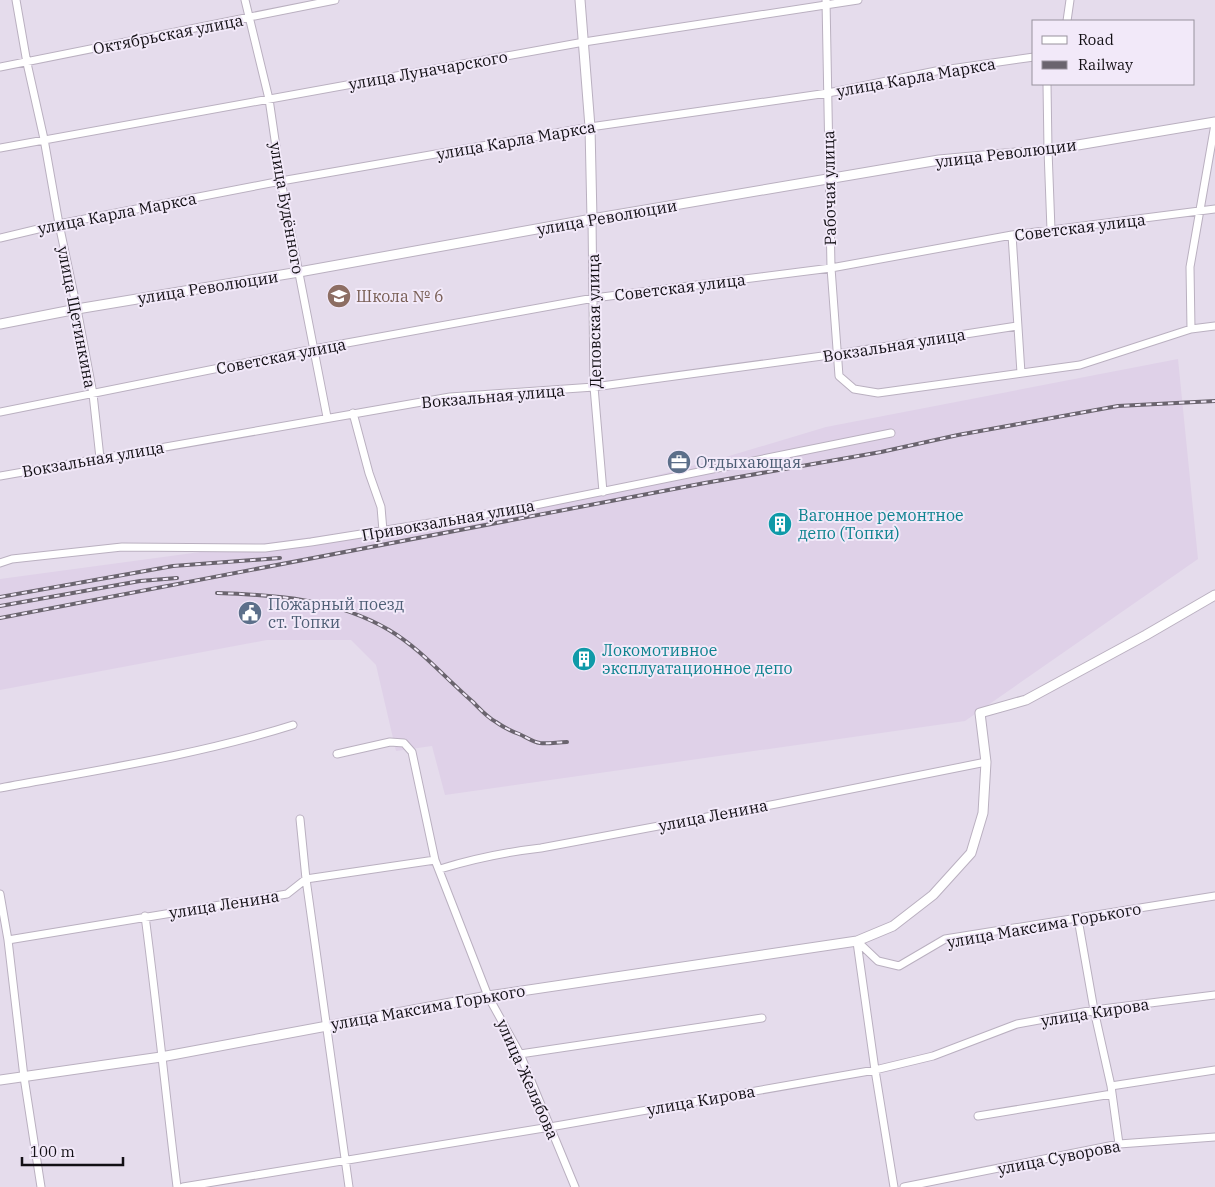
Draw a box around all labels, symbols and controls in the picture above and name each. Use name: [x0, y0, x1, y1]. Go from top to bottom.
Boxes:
street label: Октябрьская улица: [91, 10, 245, 58]
legend: [1032, 20, 1195, 85]
text: Road: [1078, 30, 1114, 49]
street label: улица Луначарского: [347, 46, 509, 94]
street label: улица Карла Маркса: [835, 53, 997, 101]
text: Railway: [1078, 55, 1133, 74]
street label: улица Карла Маркса: [435, 116, 597, 164]
street label: Рабочая улица: [818, 130, 840, 246]
street label: улица Революции: [934, 134, 1078, 172]
street label: улица Будённого: [266, 140, 308, 276]
street label: улица Карла Маркса: [36, 188, 198, 238]
street label: улица Революции: [535, 195, 679, 239]
street label: Советская улица: [1013, 209, 1147, 245]
street label: улица Щетинкина: [53, 244, 101, 390]
street label: Деповская улица: [583, 253, 605, 388]
street label: улица Революции: [136, 266, 280, 308]
street label: Советская улица: [613, 269, 747, 305]
school or university icon: Школа № 6: [326, 283, 352, 309]
place label: Школа № 6: [356, 286, 444, 306]
street label: Вокзальная улица: [821, 324, 967, 366]
street label: Советская улица: [214, 334, 348, 378]
street label: Вокзальная улица: [420, 380, 566, 412]
street label: Вокзальная улица: [20, 437, 166, 481]
office icon: Отдыхающая: [666, 449, 692, 475]
place label: Отдыхающая: [696, 452, 801, 472]
street label: Привокзальная улица: [360, 495, 536, 545]
place label: Вагонное ремонтное депо (Топки): [798, 505, 964, 543]
building icon: Вагонное ремонтное депо (Топки): [767, 511, 793, 537]
place label: Пожарный поезд ст. Топки: [268, 594, 405, 632]
public building icon: Пожарный поезд ст. Топки: [237, 600, 263, 626]
place label: Локомотивное эксплуатационное депо: [602, 640, 793, 678]
building icon: Локомотивное эксплуатационное депо: [571, 646, 597, 672]
street label: улица Ленина: [657, 795, 770, 835]
street label: улица Ленина: [168, 885, 281, 923]
street label: улица Максима Горького: [945, 898, 1143, 952]
street label: улица Максима Горького: [329, 980, 527, 1034]
street label: улица Кирова: [1039, 994, 1151, 1030]
street label: улица Желябова: [493, 1016, 564, 1142]
street label: улица Кирова: [645, 1081, 757, 1119]
scale bar: [22, 1134, 124, 1166]
street label: улица Суворова: [996, 1135, 1122, 1179]
text: 100 m: [30, 1142, 75, 1161]

